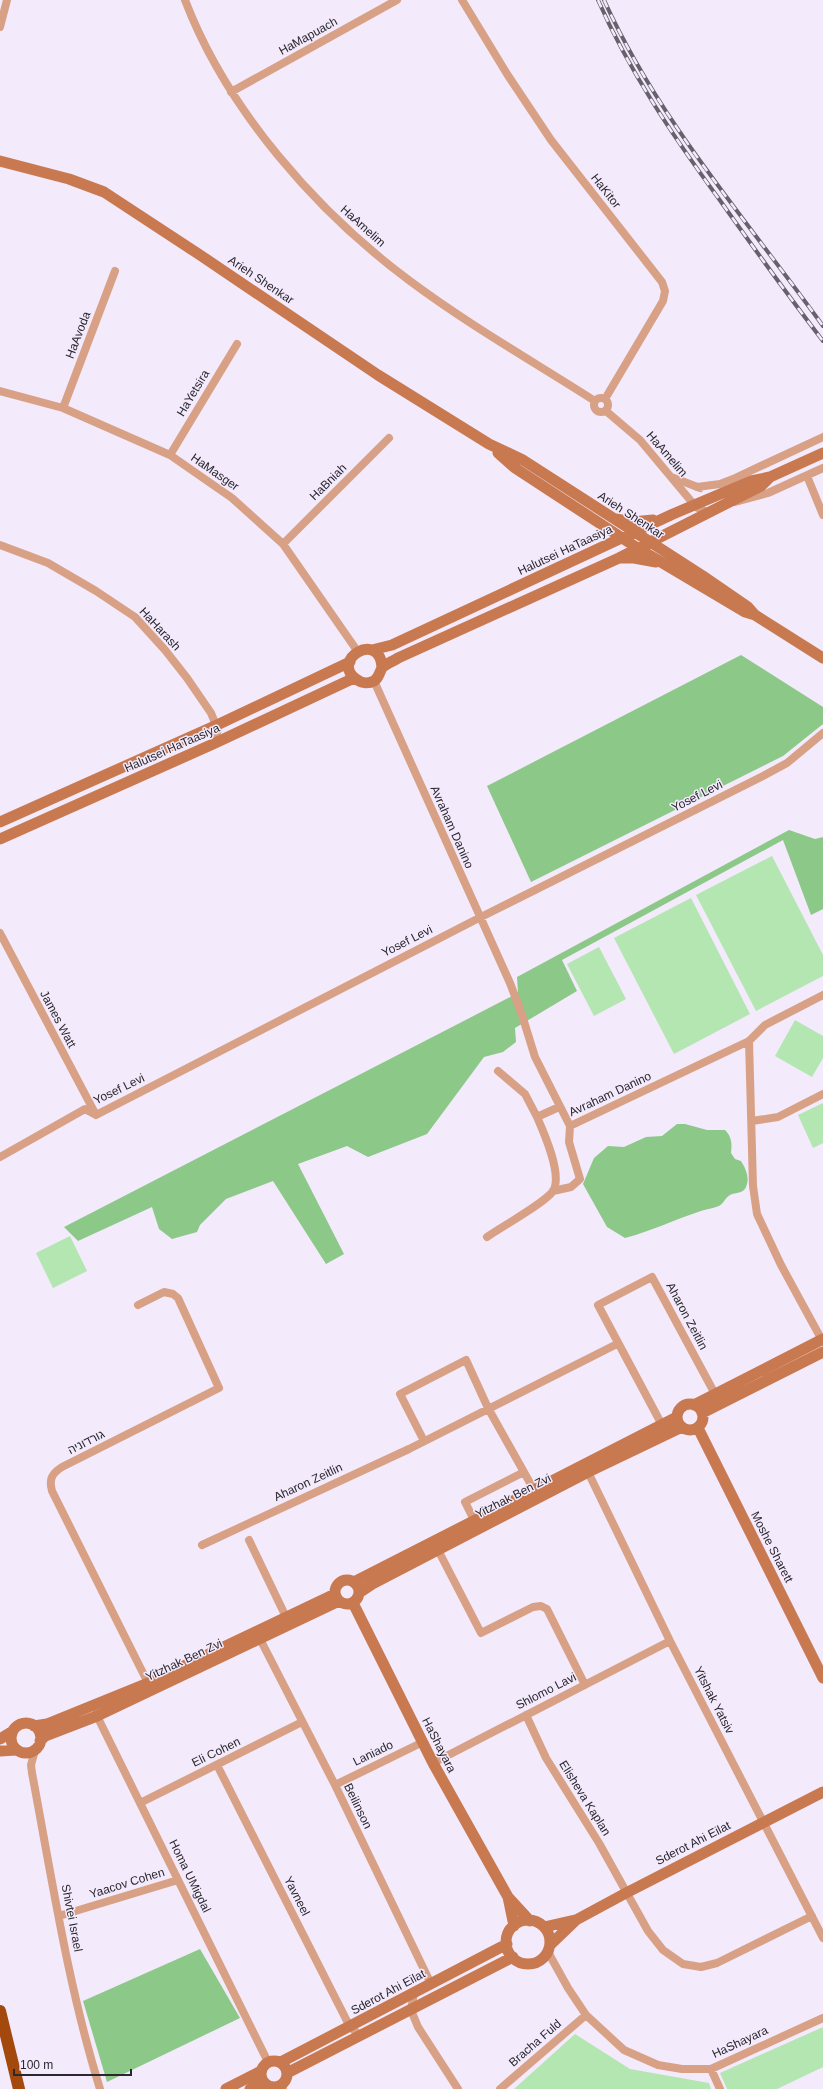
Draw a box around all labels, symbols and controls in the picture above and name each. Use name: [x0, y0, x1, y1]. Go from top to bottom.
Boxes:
street label: HaMapuach: [276, 14, 340, 58]
street label: HaKitor: [588, 171, 624, 211]
street label: HaAmelim: [338, 202, 388, 250]
street label: Arieh Shenkar: [226, 253, 296, 307]
street label: HaAvoda: [63, 309, 93, 360]
street label: HaYetsira: [174, 367, 212, 419]
street label: HaAmelim: [644, 429, 690, 479]
street label: HaMasger: [188, 450, 242, 494]
street label: HaBniah: [307, 461, 349, 503]
street label: Arieh Shenkar: [595, 488, 667, 542]
street label: Halutsei HaTaasiya: [515, 522, 615, 578]
street label: HaHarash: [136, 604, 184, 654]
street label: Halutsei HaTaasiya: [122, 721, 222, 775]
street label: Yosef Levi: [669, 777, 725, 815]
street label: Avraham Danino: [427, 783, 477, 871]
street label: Yosef Levi: [379, 922, 435, 960]
street label: James Watt: [37, 988, 79, 1051]
street label: Avraham Danino: [567, 1069, 654, 1119]
street label: Yosef Levi: [91, 1071, 147, 1107]
street label: Aharon Zeitlin: [663, 1280, 711, 1352]
street label: גורדוניה: [65, 1427, 107, 1457]
street label: Aharon Zeitlin: [271, 1460, 345, 1504]
street label: Yitzhak Ben Zvi: [473, 1471, 553, 1521]
street label: Moshe Sharett: [748, 1509, 796, 1586]
street label: Yitzhak Ben Zvi: [143, 1636, 225, 1684]
street label: Yitshak Yatsiv: [691, 1664, 737, 1736]
street label: Shlomo Lavi: [513, 1670, 579, 1712]
street label: HaShayara: [419, 1715, 459, 1775]
street label: Eli Cohen: [190, 1734, 242, 1770]
street label: Laniado: [351, 1737, 396, 1769]
street label: Elisheva Kaplan: [556, 1758, 614, 1838]
street label: Beilinson: [341, 1781, 375, 1831]
street label: Sderot Ahi Eilat: [653, 1818, 733, 1868]
street label: Homa UMigdal: [166, 1837, 214, 1915]
street label: Yaacov Cohen: [88, 1865, 166, 1901]
street label: Yavneel: [281, 1874, 313, 1918]
street label: Shivtei Israel: [59, 1883, 85, 1953]
street label: Sderot Ahi Eilat: [348, 1966, 428, 2017]
street label: Bracha Fuld: [506, 2016, 564, 2070]
street label: HaShayara: [710, 2023, 770, 2061]
scale bar: [14, 2051, 131, 2077]
text: 100 m: [20, 2058, 53, 2072]

